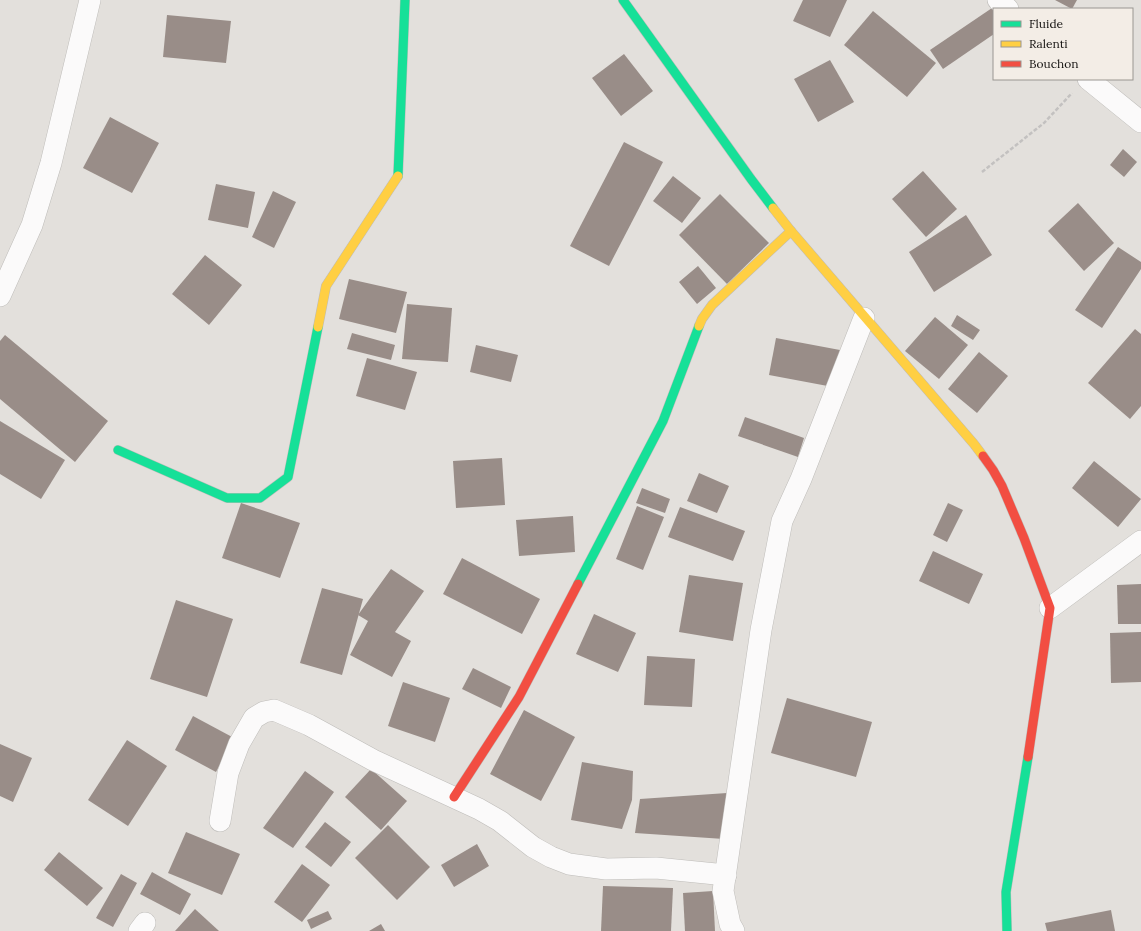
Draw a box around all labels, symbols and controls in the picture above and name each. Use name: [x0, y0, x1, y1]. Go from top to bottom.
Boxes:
legend: [993, 8, 1133, 80]
text: Fluide: [1029, 16, 1064, 31]
text: Ralenti: [1029, 36, 1068, 51]
text: Bouchon: [1029, 56, 1079, 71]

